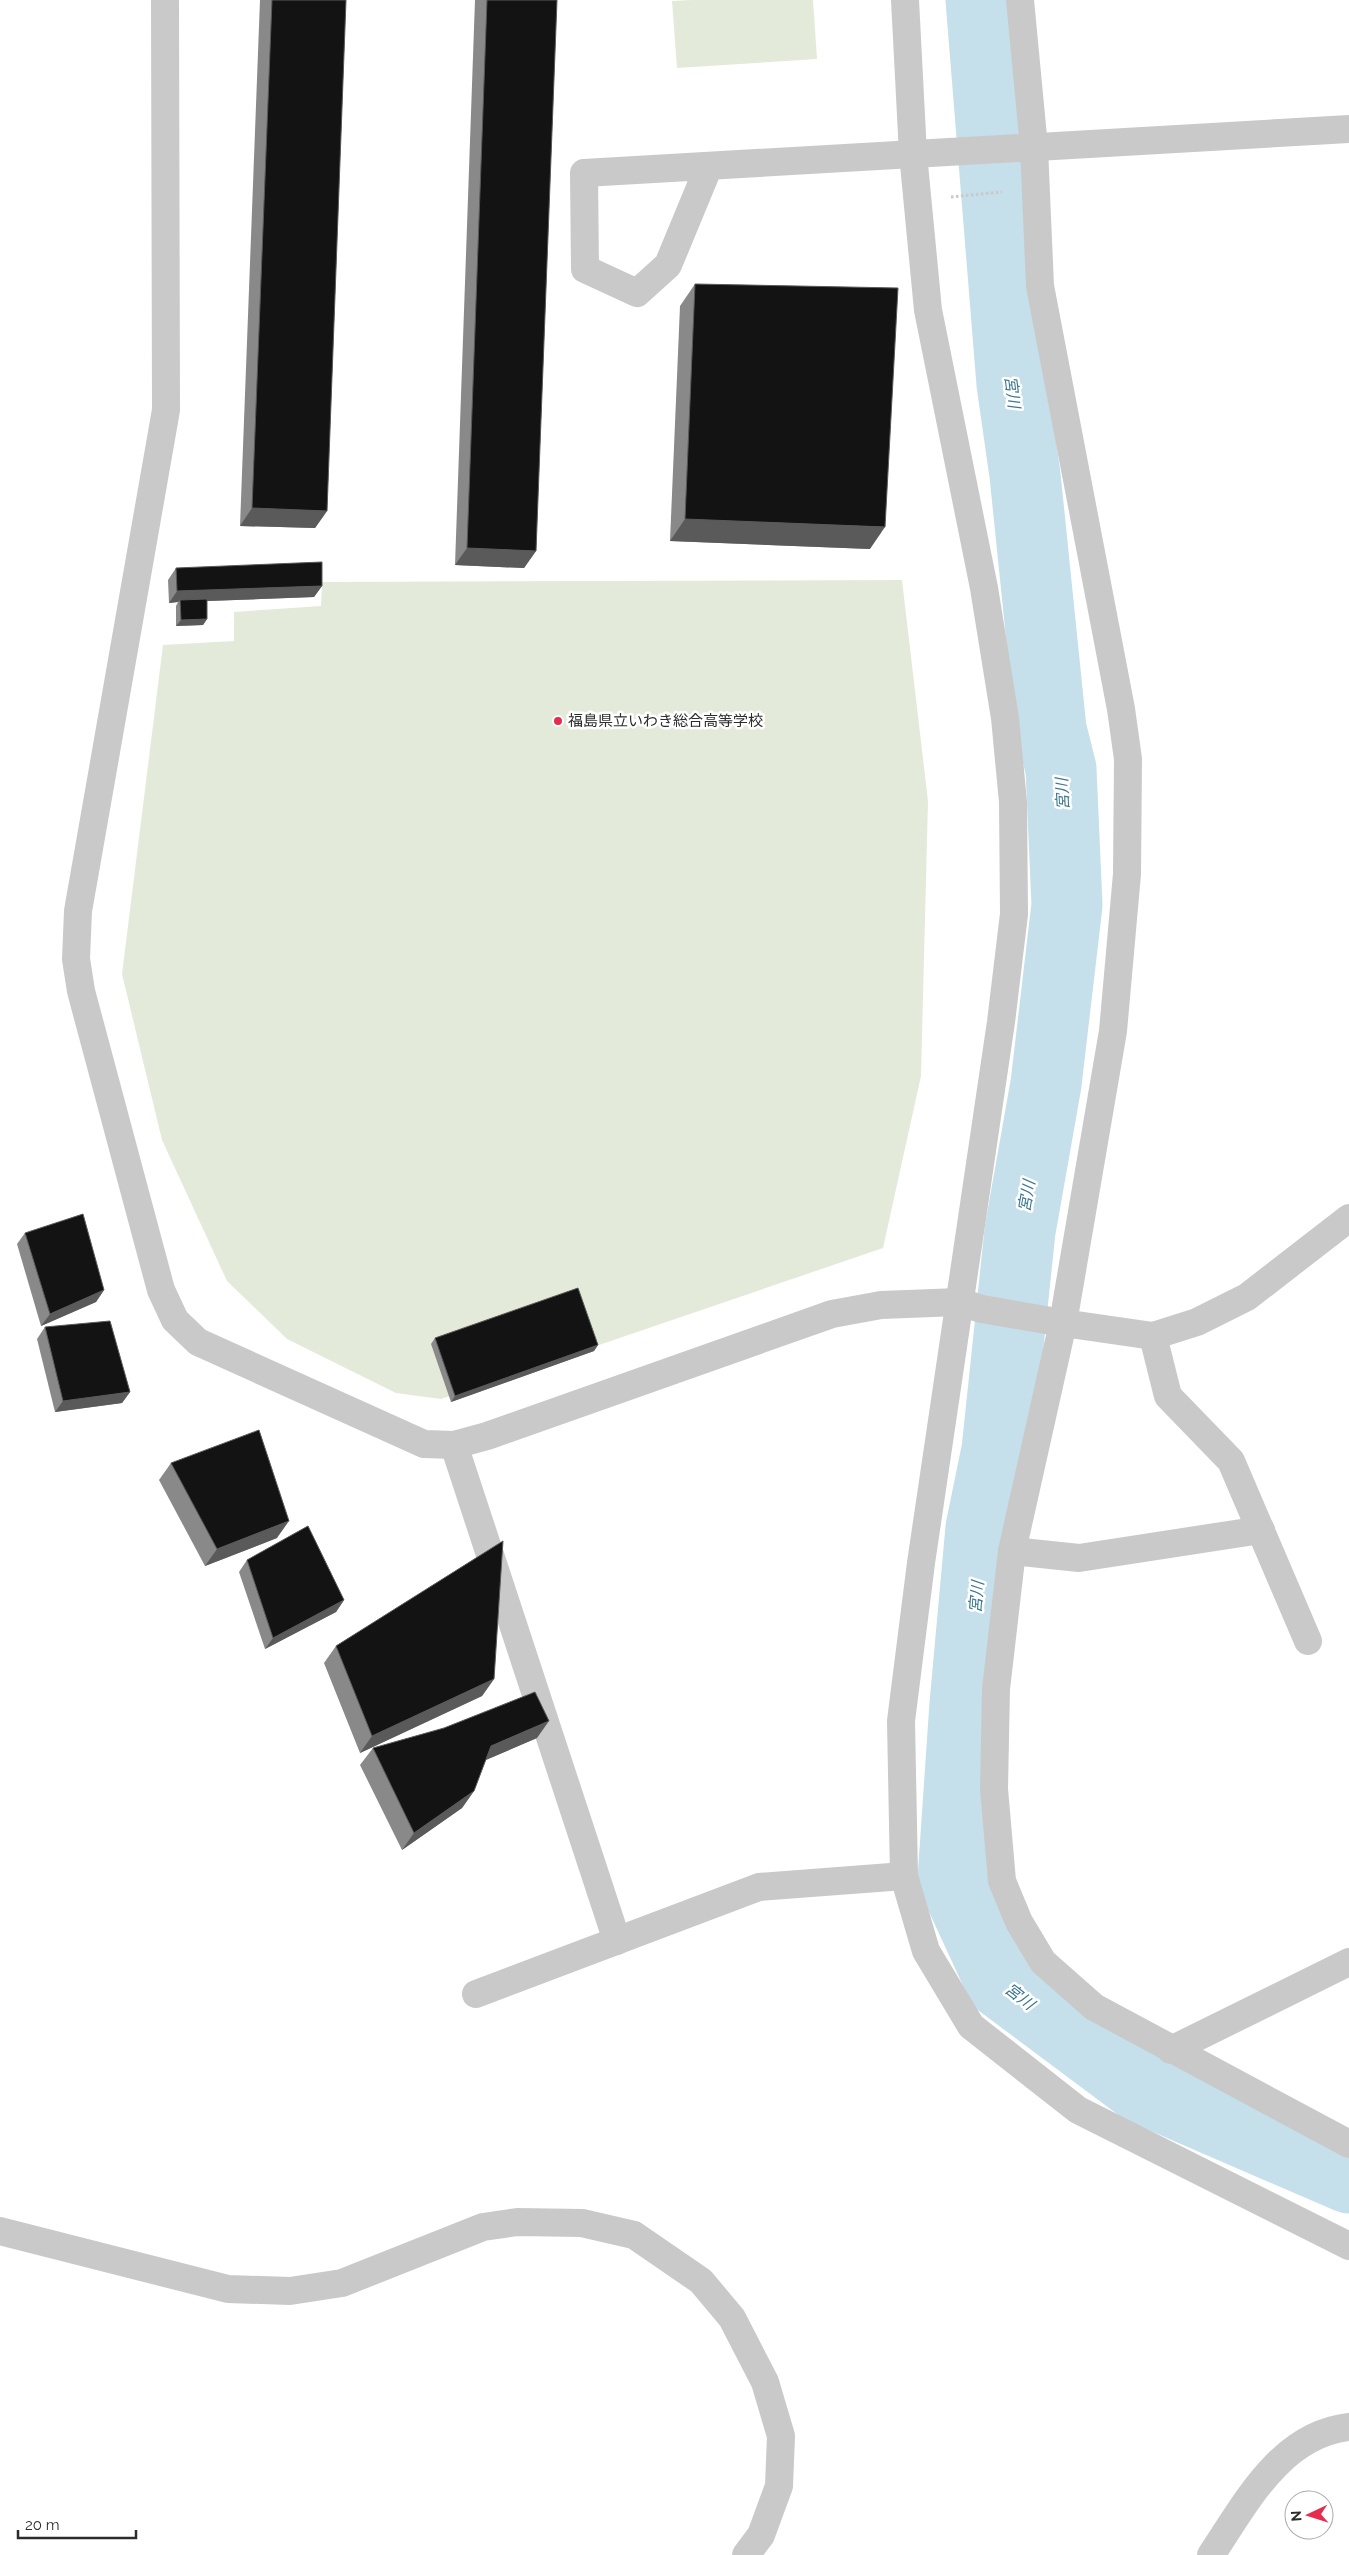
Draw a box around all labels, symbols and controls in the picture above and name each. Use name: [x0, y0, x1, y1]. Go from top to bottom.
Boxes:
water label: 宮川: [1001, 375, 1024, 411]
place label: 福島県立いわき総合高等学校: [568, 712, 763, 730]
marker: 福島県立いわき総合高等学校: [552, 715, 564, 727]
water label: 宮川: [1052, 776, 1073, 810]
water label: 宮川: [1014, 1177, 1039, 1214]
water label: 宮川: [966, 1578, 988, 1614]
water label: 宮川: [1001, 1979, 1040, 2015]
north arrow: [1284, 2490, 1334, 2540]
scale bar: [18, 2508, 135, 2540]
text: N: [1288, 2510, 1304, 2522]
text: 20 m: [25, 2516, 60, 2534]

